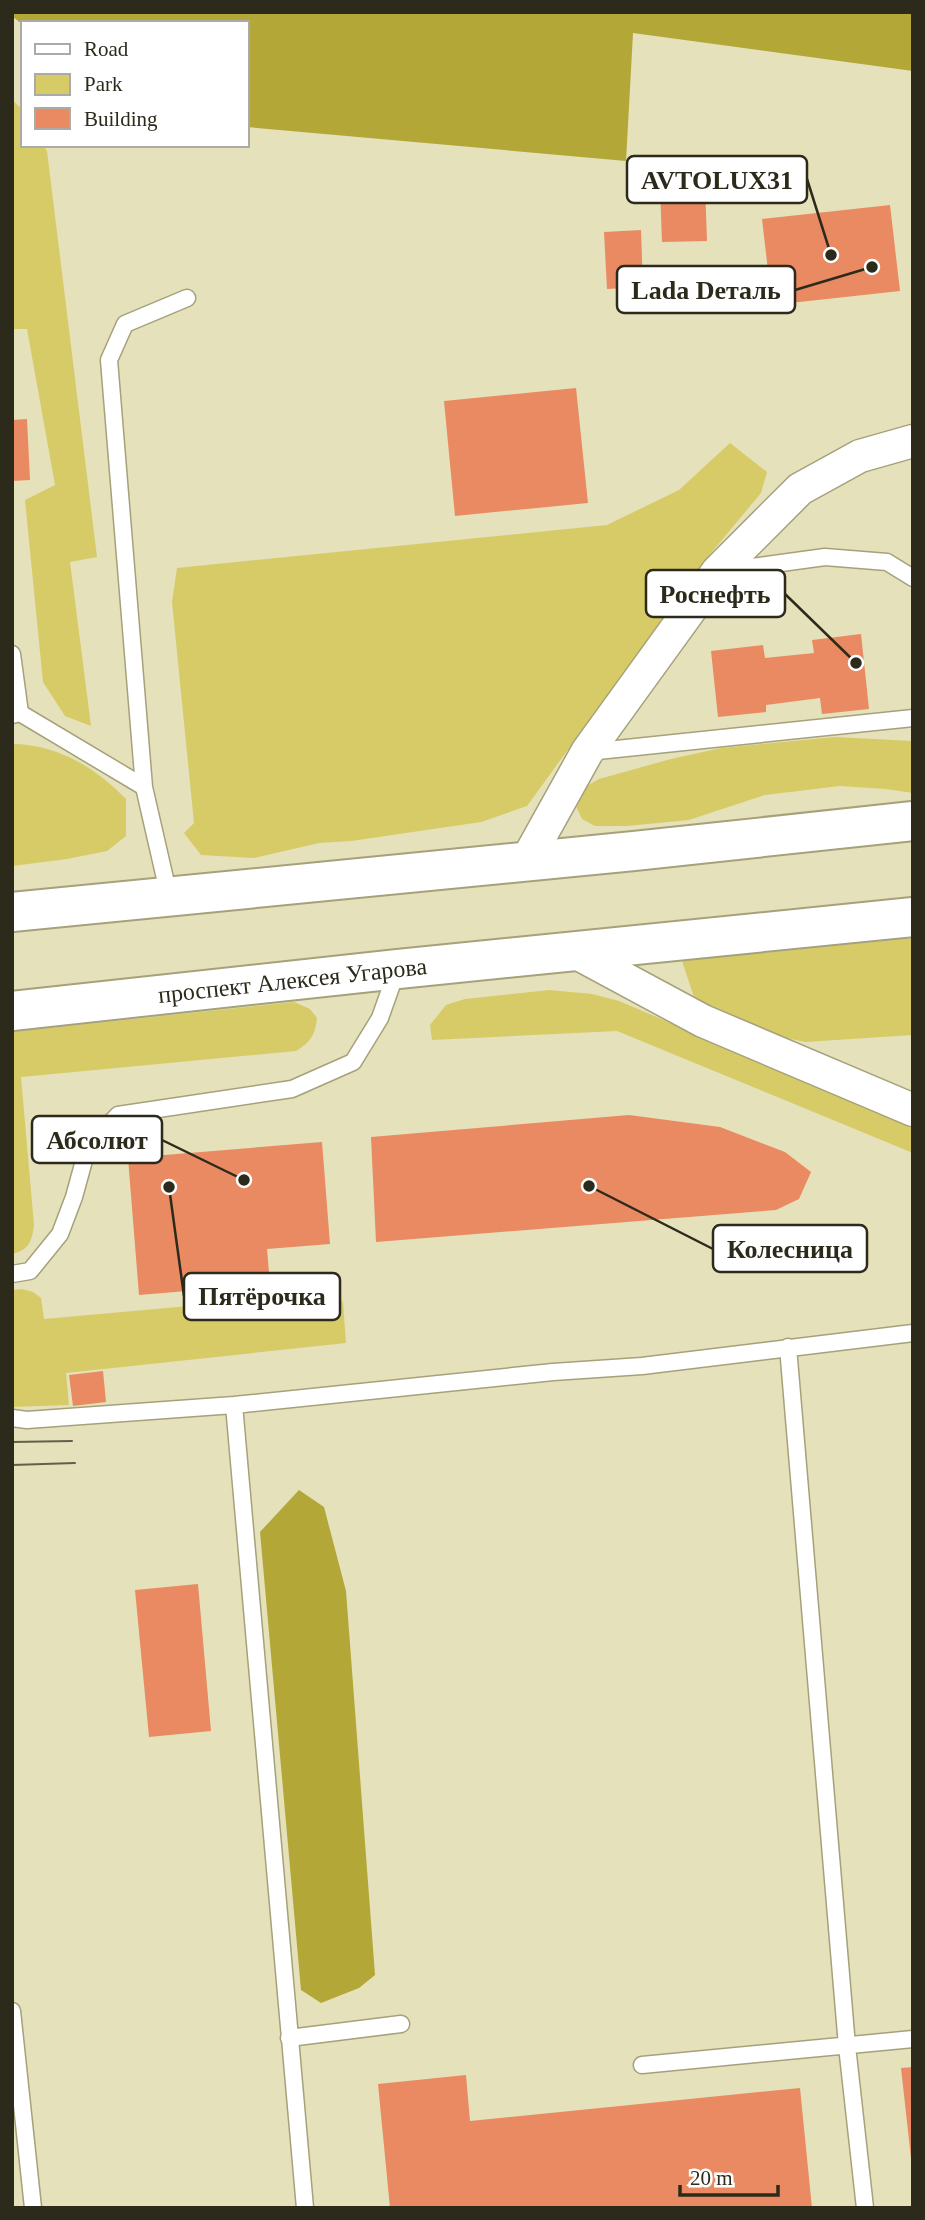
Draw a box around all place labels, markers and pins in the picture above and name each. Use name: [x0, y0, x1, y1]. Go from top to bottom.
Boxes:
callout: AVTOLUX31: [627, 156, 807, 203]
callout: Lada Dеталь: [617, 266, 795, 313]
callout: Роснефть: [646, 570, 785, 617]
callout: Абсолют: [32, 1116, 162, 1163]
callout: Колесница: [713, 1225, 867, 1272]
callout: Пятёрочка: [184, 1273, 340, 1320]

